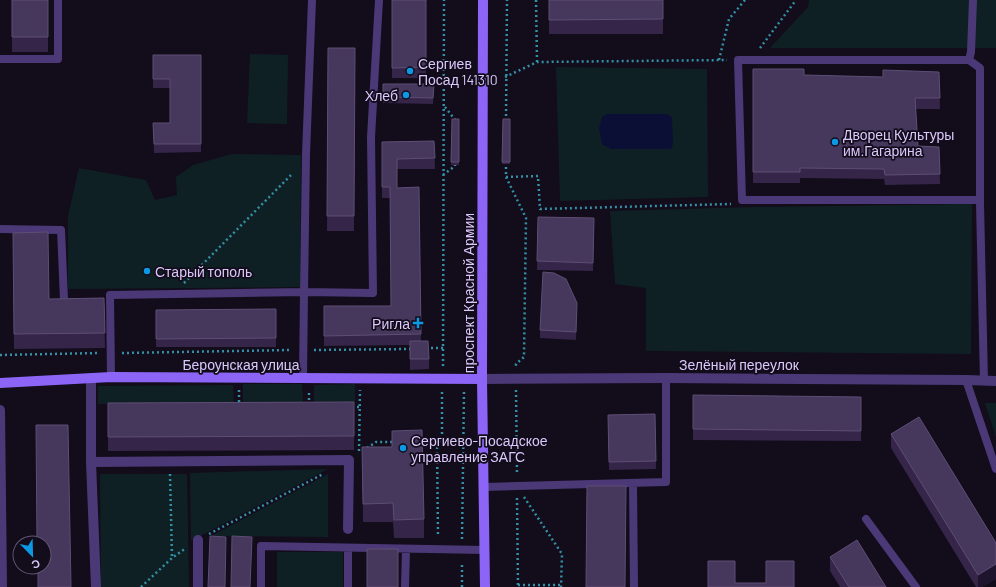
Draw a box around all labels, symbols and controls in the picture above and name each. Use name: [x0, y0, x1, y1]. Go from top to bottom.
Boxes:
place label: Сергиев Посад 141310: [418, 55, 498, 88]
marker: Сергиев Посад 141310: [405, 66, 415, 76]
place label: Хлеб: [365, 87, 398, 104]
marker: Хлеб: [401, 90, 411, 100]
place label: Дворец Культуры им.Гагарина: [843, 126, 954, 159]
marker: Дворец Культуры им.Гагарина: [830, 137, 840, 147]
street label: проспект Красной Армии: [460, 213, 477, 373]
place label: Старый тополь: [155, 263, 252, 280]
marker: Старый тополь: [142, 266, 152, 276]
place label: Ригла: [372, 315, 410, 332]
marker: Ригла: [413, 318, 423, 328]
street label: Бероунская улица: [182, 356, 300, 373]
street label: Зелёный переулок: [679, 356, 800, 373]
place label: Сергиево-Посадское управление ЗАГС: [411, 432, 548, 465]
marker: Сергиево-Посадское управление ЗАГС: [398, 443, 408, 453]
north arrow: [12, 535, 52, 575]
text: С: [30, 557, 42, 572]

